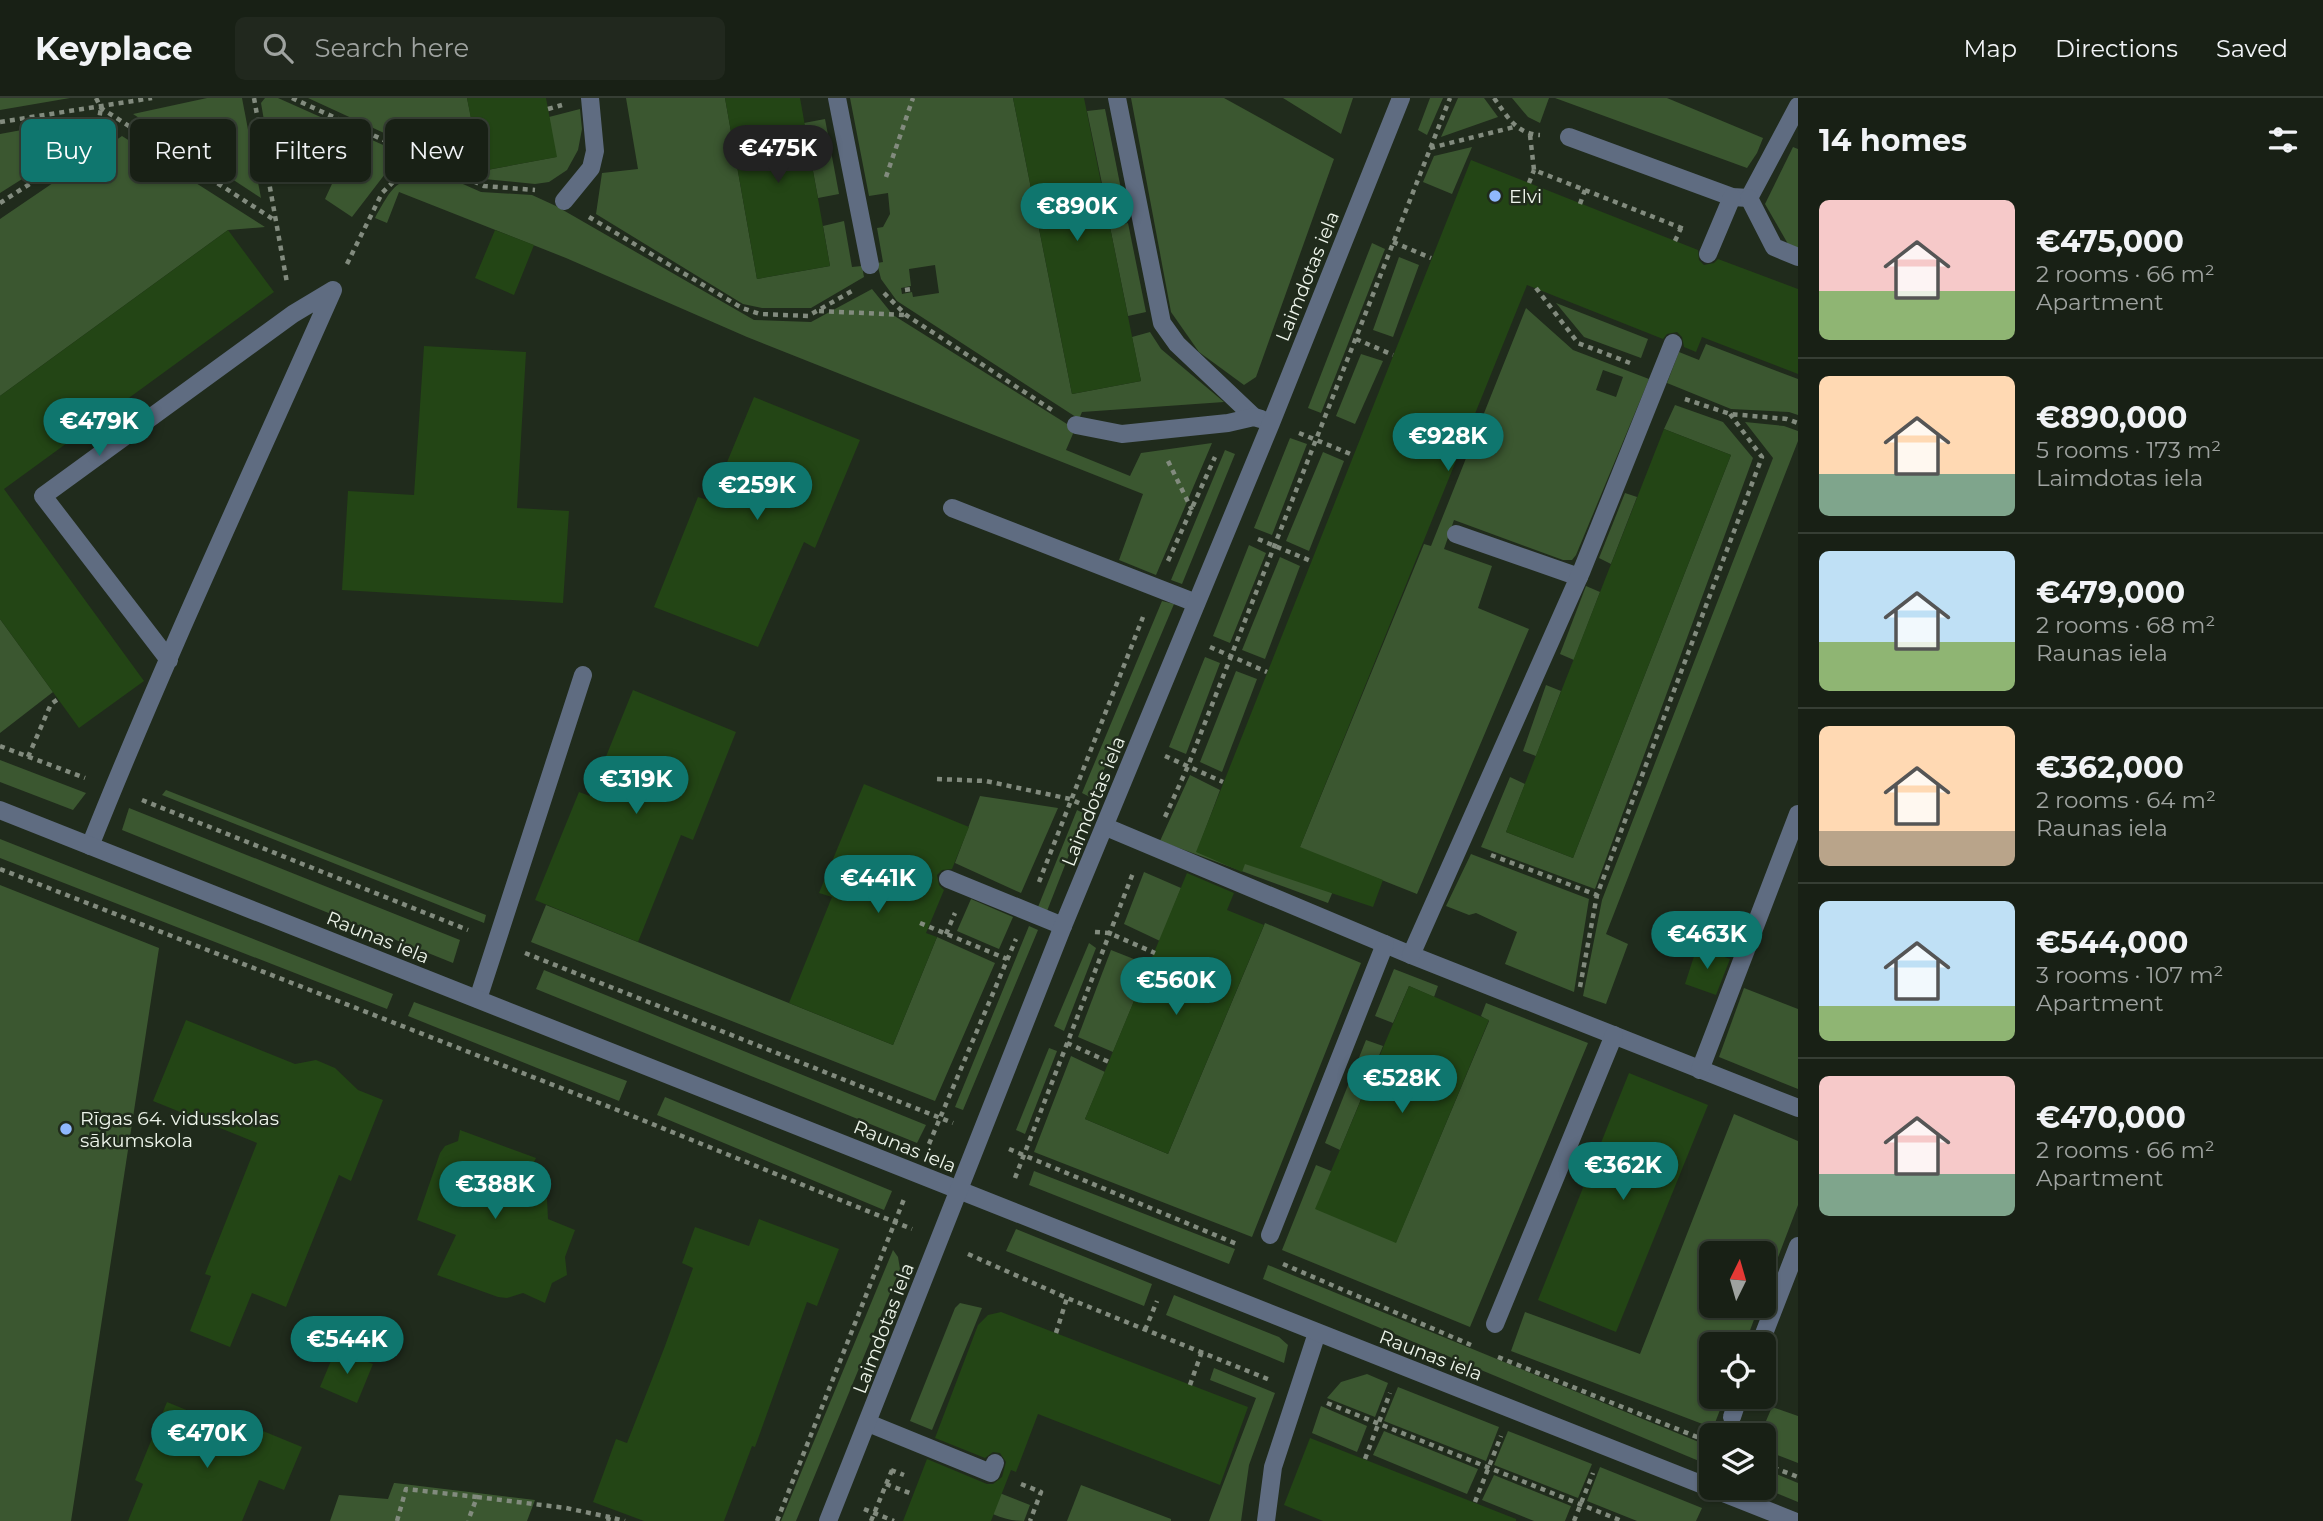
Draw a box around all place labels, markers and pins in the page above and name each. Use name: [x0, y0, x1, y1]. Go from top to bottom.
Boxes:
pin: €475K: [729, 126, 827, 185]
pin: €890K: [1028, 184, 1126, 243]
place label: Elvi: [1509, 185, 1542, 208]
marker: Elvi: [1487, 188, 1503, 204]
pin: €479K: [50, 398, 148, 458]
pin: €928K: [1399, 414, 1497, 473]
pin: €259K: [708, 462, 806, 522]
pin: €319K: [587, 756, 685, 816]
pin: €441K: [829, 856, 927, 915]
pin: €463K: [1658, 912, 1756, 971]
pin: €560K: [1127, 958, 1225, 1017]
pin: €528K: [1353, 1056, 1451, 1115]
place label: Rīgas 64. vidusskolas sākumskola: [80, 1107, 279, 1152]
marker: Rīgas 64. vidusskolas sākumskola: [58, 1121, 74, 1137]
pin: €362K: [1574, 1142, 1672, 1202]
pin: €388K: [446, 1162, 544, 1221]
pin: €544K: [298, 1316, 396, 1376]
pin: €470K: [158, 1410, 256, 1470]

